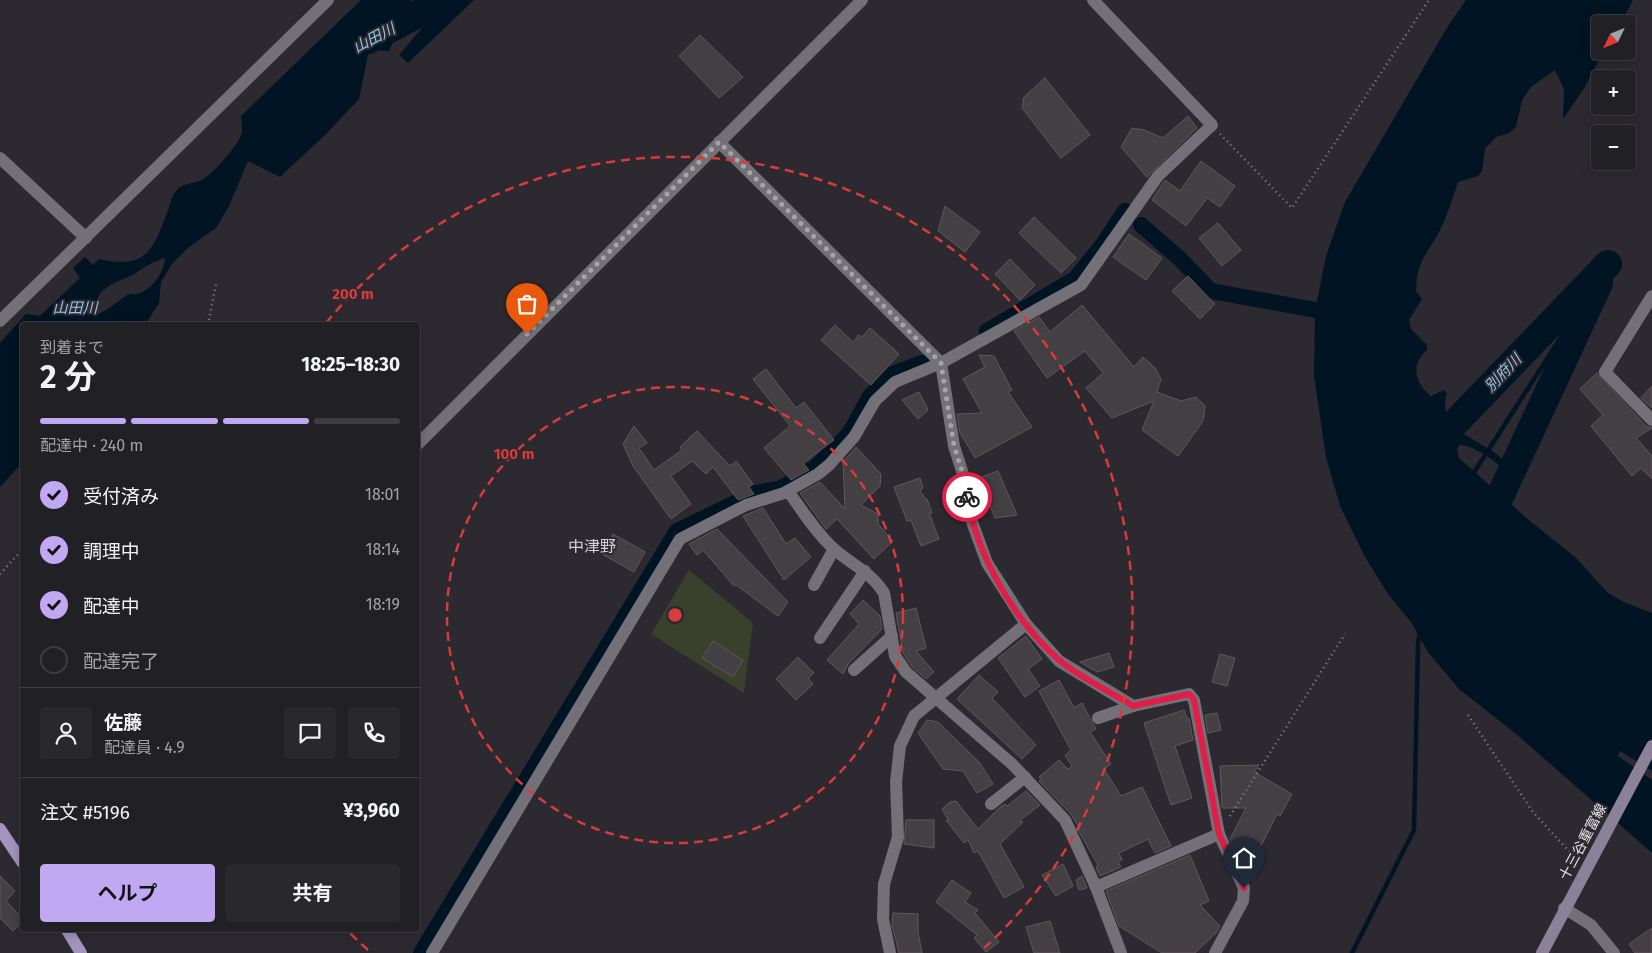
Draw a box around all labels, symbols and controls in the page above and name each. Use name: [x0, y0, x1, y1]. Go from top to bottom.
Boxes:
north arrow: [1591, 15, 1636, 60]
map controls: [1591, 15, 1636, 170]
water label: 山田川: [350, 19, 400, 57]
button: +: [1591, 70, 1636, 115]
button: −: [1591, 125, 1636, 170]
pin: [506, 283, 548, 334]
text: 200 m: [332, 285, 374, 303]
icon: bag: [513, 290, 541, 318]
water label: 山田川: [52, 299, 99, 317]
text: 到着まで: [40, 338, 104, 357]
water label: 別府川: [1481, 349, 1526, 395]
text: 18:25–18:30: [301, 353, 400, 376]
text: 2 分: [40, 358, 96, 396]
text: 配達中 · 240 m: [40, 436, 143, 455]
text: 100 m: [494, 445, 534, 463]
courier: [942, 472, 992, 522]
icon: check: [40, 481, 68, 509]
icon: bike: [953, 483, 981, 511]
text: 受付済み: [83, 485, 159, 508]
text: 18:01: [365, 485, 400, 504]
icon: check: [40, 536, 68, 564]
district label: 中津野: [568, 537, 616, 556]
text: 調理中: [83, 540, 140, 563]
text: 18:14: [366, 540, 400, 559]
icon: check: [40, 591, 68, 619]
text: 配達中: [83, 595, 140, 618]
text: 18:19: [366, 595, 400, 614]
centre of rings: [666, 606, 684, 624]
text: 配達完了: [83, 650, 159, 673]
button: person: [40, 707, 92, 759]
button: chat: [284, 707, 336, 759]
button: phone: [348, 707, 400, 759]
text: 佐藤: [104, 711, 142, 734]
text: 配達員 · 4.9: [104, 738, 185, 757]
text: ¥3,960: [343, 799, 400, 822]
text: 注文 #5196: [40, 801, 130, 824]
street label: 十三谷重富線: [1556, 801, 1610, 883]
pin: [1223, 837, 1265, 888]
icon: home: [1230, 844, 1258, 872]
button: ヘルプ: [40, 864, 215, 922]
button: 共有: [225, 864, 400, 922]

